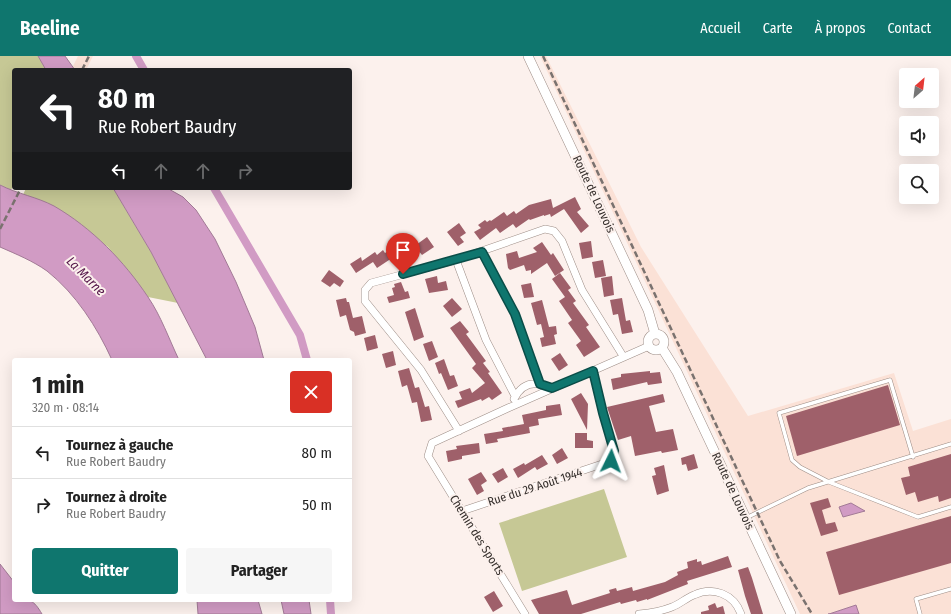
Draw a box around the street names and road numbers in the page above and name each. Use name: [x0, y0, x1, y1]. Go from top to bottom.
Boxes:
street label: Route de Louvois: [570, 153, 618, 235]
street label: Route de Louvois: [709, 450, 757, 532]
street label: Rue du 29 Août 1944: [486, 465, 584, 509]
street label: Chemin des Sports: [447, 492, 507, 578]

